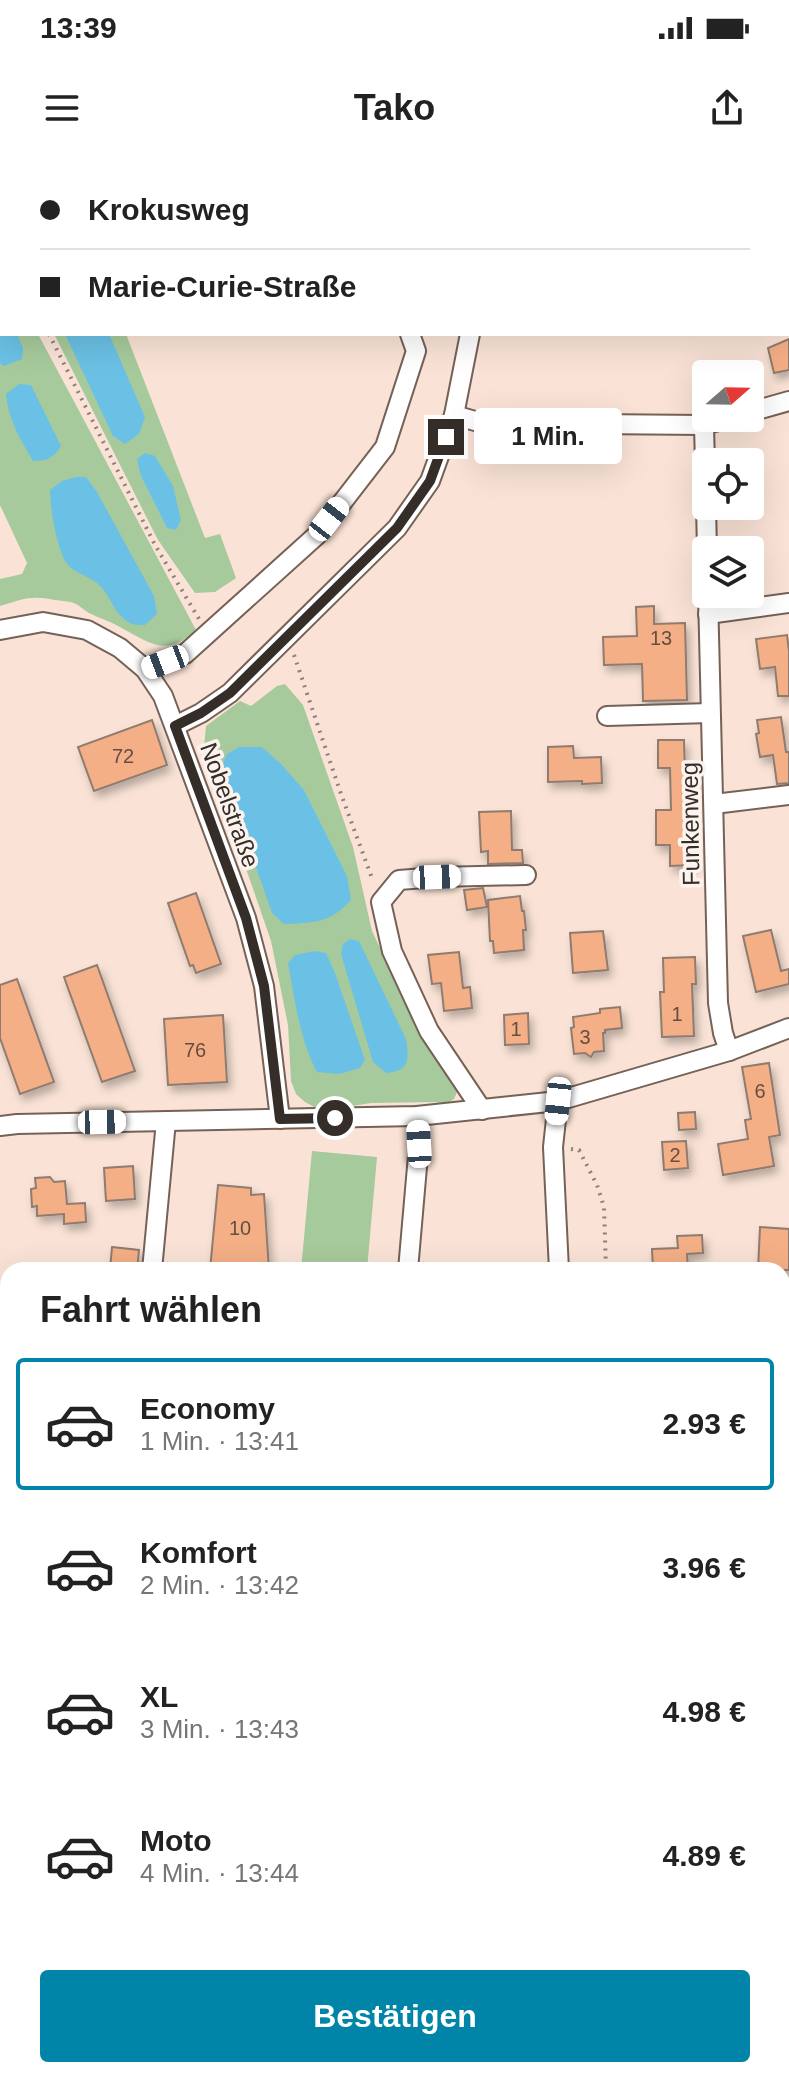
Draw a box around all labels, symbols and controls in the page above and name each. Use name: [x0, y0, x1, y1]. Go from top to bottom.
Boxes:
text: 13:39: [40, 11, 117, 44]
icon: menu: [40, 86, 84, 130]
icon: share: [705, 86, 749, 130]
text: Tako: [354, 87, 435, 128]
text: Krokusweg: [88, 193, 250, 226]
text: Marie-Curie-Straße: [88, 270, 356, 303]
north arrow: [692, 360, 764, 432]
map controls: [692, 360, 764, 608]
callout: 1 Min.: [474, 409, 622, 465]
route end: [428, 419, 464, 455]
text: 1 Min.: [511, 421, 585, 451]
button: locate: [692, 448, 764, 520]
car: [305, 493, 353, 545]
button: layers: [692, 536, 764, 608]
house number: 13: [650, 627, 672, 649]
car: [138, 642, 192, 682]
street label: Nobelstraße: [195, 739, 265, 871]
house number: 72: [112, 745, 134, 767]
street label: Funkenweg: [675, 762, 705, 886]
car: [413, 864, 461, 890]
house number: 1: [671, 1003, 683, 1025]
house number: 1: [510, 1018, 522, 1040]
house number: 3: [579, 1026, 591, 1048]
house number: 76: [184, 1039, 206, 1061]
car: [544, 1076, 572, 1126]
house number: 6: [754, 1080, 766, 1102]
route start: [317, 1100, 353, 1136]
car: [78, 1110, 126, 1134]
car: [406, 1119, 432, 1169]
house number: 2: [669, 1144, 681, 1166]
house number: 10: [229, 1217, 251, 1239]
text: Fahrt wählen: [40, 1289, 262, 1330]
icon: car: [44, 1388, 116, 1460]
text: Economy: [140, 1392, 275, 1425]
text: 2.93 €: [663, 1407, 746, 1440]
text: 1 Min. · 13:41: [140, 1426, 299, 1456]
icon: car: [44, 1532, 116, 1604]
text: Komfort: [140, 1536, 257, 1569]
text: 3.96 €: [663, 1551, 746, 1584]
text: 2 Min. · 13:42: [140, 1570, 299, 1600]
icon: car: [44, 1676, 116, 1748]
text: XL: [140, 1680, 178, 1713]
text: 4.98 €: [663, 1695, 746, 1728]
text: 3 Min. · 13:43: [140, 1714, 299, 1744]
icon: car: [44, 1820, 116, 1892]
text: Moto: [140, 1824, 212, 1857]
text: 4.89 €: [663, 1839, 746, 1872]
text: 4 Min. · 13:44: [140, 1858, 299, 1888]
button: Bestätigen: [40, 1970, 750, 2062]

